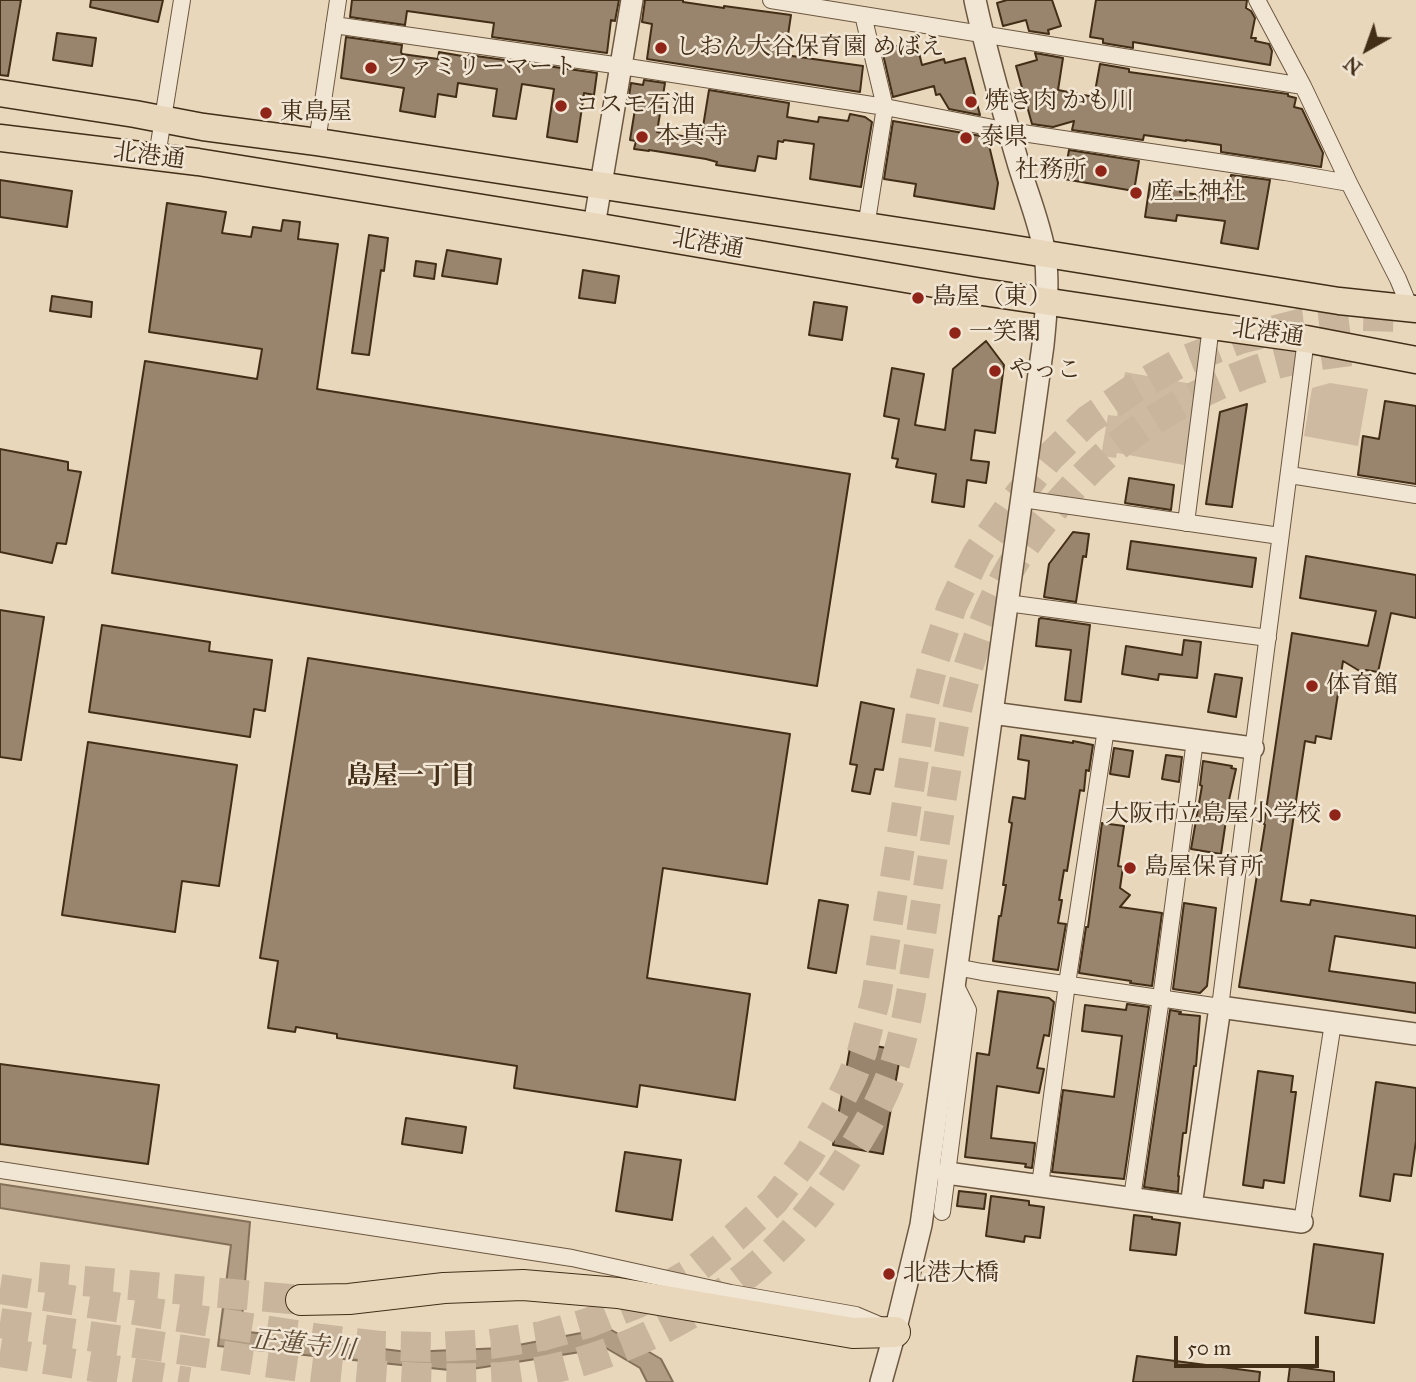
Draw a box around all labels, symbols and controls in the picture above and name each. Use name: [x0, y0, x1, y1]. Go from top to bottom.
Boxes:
north arrow: [1332, 14, 1402, 84]
place label: しおん大谷保育園 めばえ: [675, 34, 944, 62]
marker: しおん大谷保育園 めばえ: [653, 40, 669, 56]
text: N: [1340, 51, 1367, 79]
place label: ファミリーマート: [385, 54, 577, 82]
marker: ファミリーマート: [363, 60, 379, 76]
place label: 焼き肉 かも川: [985, 88, 1134, 116]
place label: コスモ石油: [575, 92, 695, 120]
marker: 焼き肉 かも川: [963, 94, 979, 110]
marker: コスモ石油: [553, 98, 569, 114]
place label: 東島屋: [280, 99, 352, 127]
marker: 東島屋: [258, 105, 274, 121]
place label: 本真寺: [656, 123, 728, 151]
place label: 泰県: [980, 124, 1028, 152]
marker: 本真寺: [634, 129, 650, 145]
marker: 泰県: [958, 130, 974, 146]
street label: 北港通: [112, 138, 186, 176]
place label: 社務所: [1015, 157, 1087, 185]
marker: 社務所: [1093, 163, 1109, 179]
place label: 産土神社: [1150, 179, 1246, 207]
marker: 産土神社: [1128, 185, 1144, 201]
street label: 北港通: [670, 225, 746, 265]
place label: 島屋（東）: [932, 284, 1052, 312]
marker: 島屋（東）: [910, 290, 926, 306]
street label: 北港通: [1230, 315, 1306, 353]
place label: 一笑閣: [969, 319, 1041, 347]
marker: 一笑閣: [947, 325, 963, 341]
place label: やっこ: [1009, 357, 1081, 385]
marker: やっこ: [987, 363, 1003, 379]
place label: 体育館: [1326, 672, 1398, 700]
marker: 体育館: [1304, 678, 1320, 694]
district label: 島屋一丁目: [346, 762, 476, 794]
place label: 大阪市立島屋小学校: [1105, 801, 1321, 829]
marker: 大阪市立島屋小学校: [1327, 807, 1343, 823]
place label: 島屋保育所: [1144, 854, 1264, 882]
marker: 島屋保育所: [1122, 860, 1138, 876]
place label: 北港大橋: [903, 1260, 999, 1288]
marker: 北港大橋: [881, 1266, 897, 1282]
scale bar: [1178, 1322, 1323, 1366]
water label: 正蓮寺川: [250, 1325, 356, 1367]
text: 50 m: [1187, 1335, 1231, 1361]

